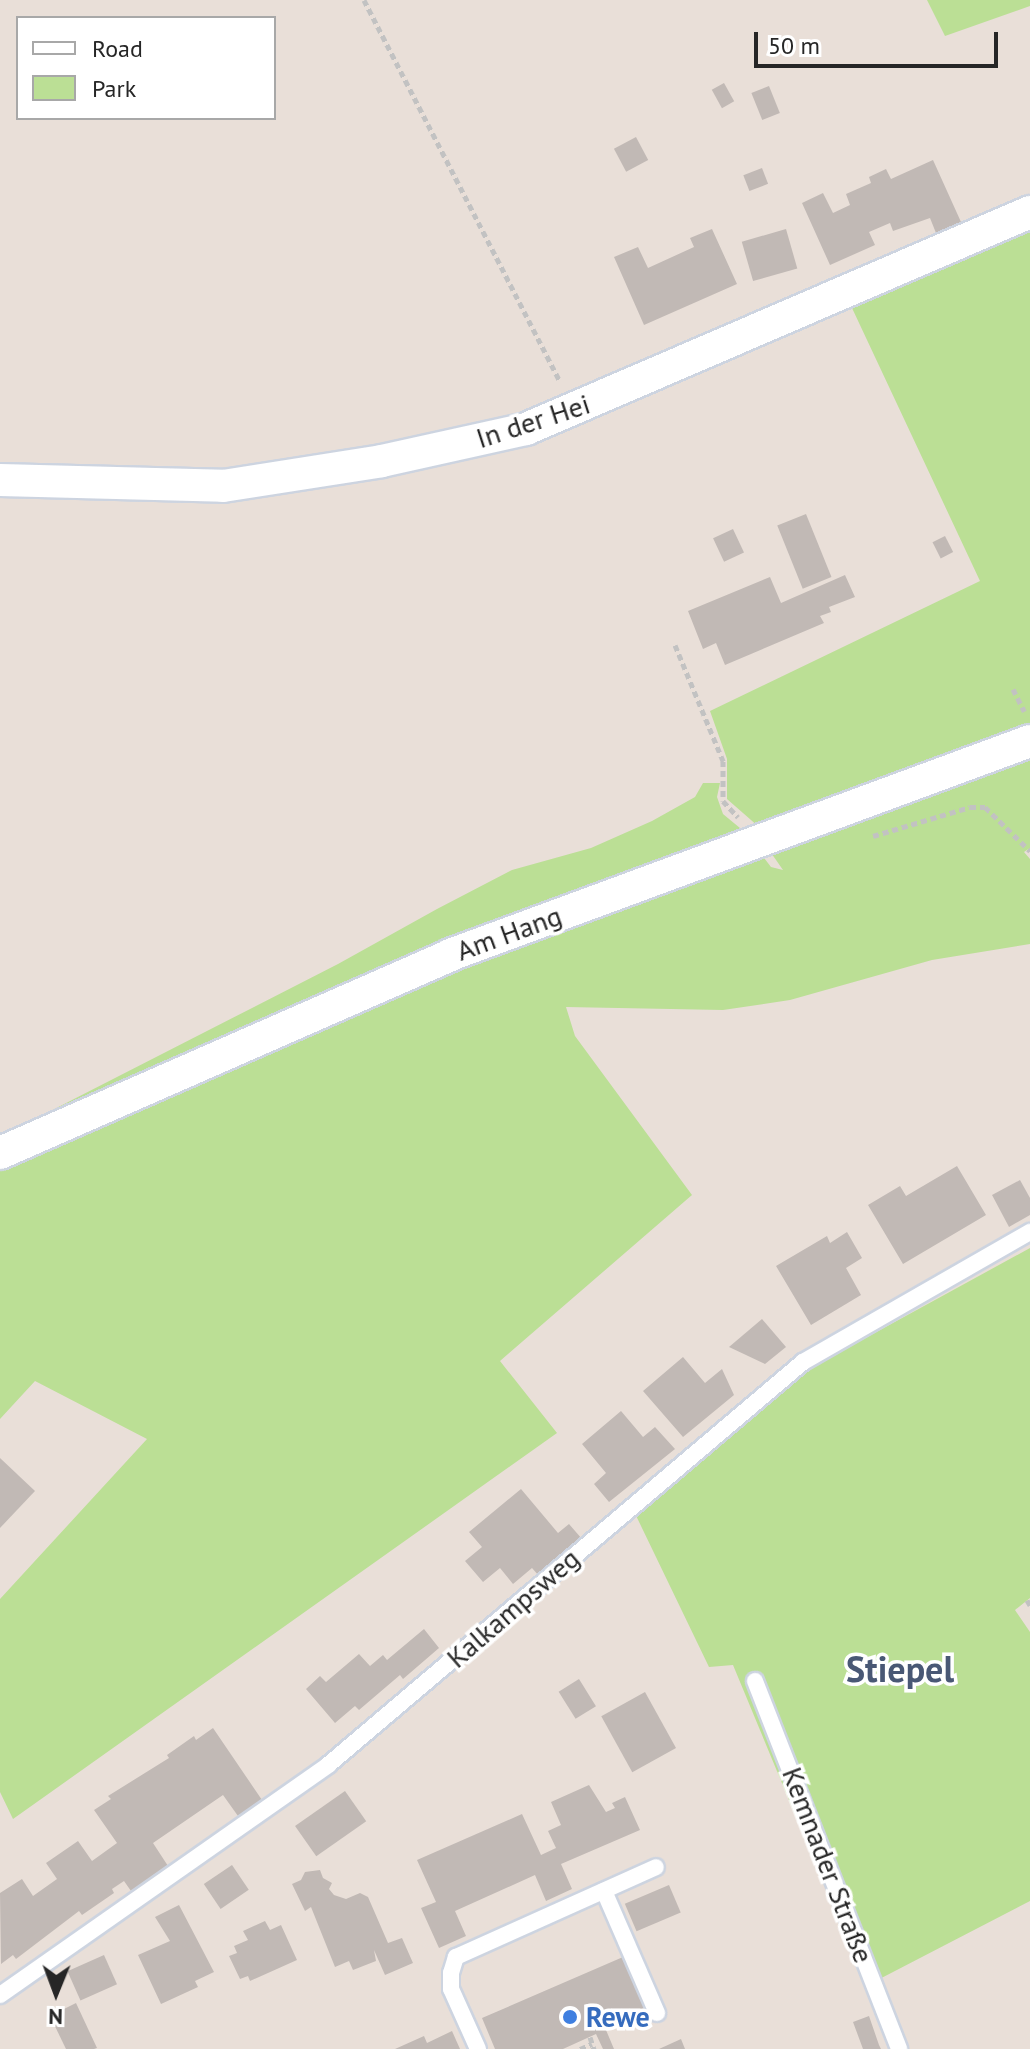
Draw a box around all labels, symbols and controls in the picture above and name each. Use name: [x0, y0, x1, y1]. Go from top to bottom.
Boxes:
legend: [16, 16, 276, 120]
scale bar: [758, 16, 1002, 66]
text: 50 m: [768, 30, 820, 61]
text: Road: [92, 33, 143, 64]
text: Park: [92, 73, 136, 104]
street label: In der Hei: [472, 387, 594, 455]
street label: Am Hang: [452, 898, 566, 968]
street label: Kalkampsweg: [440, 1541, 586, 1675]
district label: Stiepel: [846, 1647, 954, 1691]
street label: Kemnader Straße: [775, 1762, 881, 1968]
north arrow: [16, 1953, 96, 2033]
place label: Rewe: [586, 2000, 650, 2034]
text: N: [48, 2003, 63, 2031]
marker: Rewe: [561, 2008, 579, 2026]

